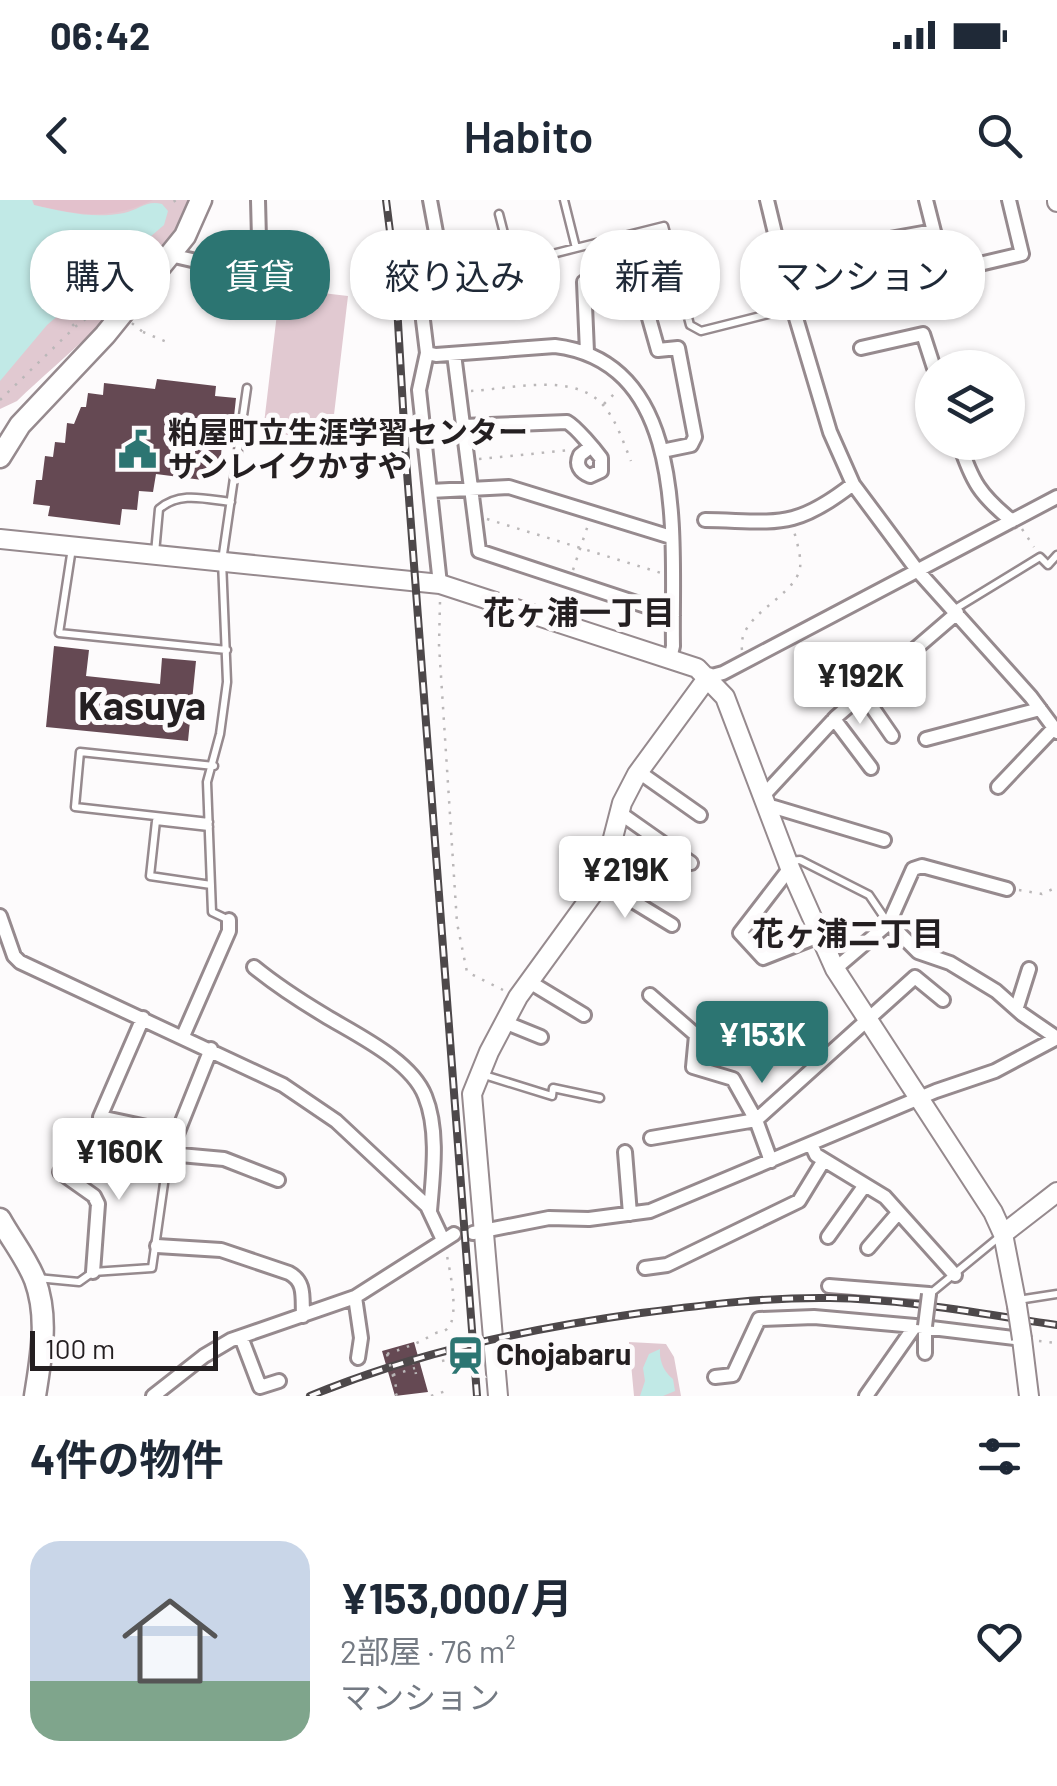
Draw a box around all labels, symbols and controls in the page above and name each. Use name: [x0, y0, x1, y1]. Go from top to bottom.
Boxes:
text: 06:42: [50, 12, 150, 58]
icon: back: [30, 108, 85, 163]
text: Habito: [463, 108, 594, 162]
icon: search: [972, 108, 1027, 163]
chip: 購入: [30, 230, 170, 320]
chip: 賃貸: [190, 230, 330, 320]
chip: 絞り込み: [350, 230, 560, 320]
chip: 新着: [580, 230, 720, 320]
chip: マンション: [740, 230, 985, 320]
map controls: [915, 350, 1025, 460]
button: layers: [915, 350, 1025, 460]
place label: 粕屋町立生涯学習センター サンレイクかすや: [168, 413, 528, 483]
public building icon: 粕屋町立生涯学習センター サンレイクかすや: [117, 429, 159, 471]
district label: 花ヶ浦一丁目: [483, 592, 675, 630]
pin: ¥192K: [790, 642, 930, 727]
text: ¥192K: [816, 655, 904, 693]
district label: Kasuya: [78, 680, 206, 728]
pin: ¥219K: [555, 836, 695, 921]
text: ¥219K: [581, 849, 669, 887]
district label: 花ヶ浦二丁目: [752, 913, 944, 951]
pin: ¥153K: [692, 1001, 832, 1086]
text: ¥153K: [718, 1014, 806, 1052]
pin: ¥160K: [49, 1118, 189, 1203]
text: ¥160K: [75, 1131, 163, 1169]
scale bar: [30, 1326, 218, 1370]
text: 100 m: [45, 1331, 115, 1365]
station icon: Chojabaru: [445, 1334, 487, 1376]
place label: Chojabaru: [496, 1335, 631, 1371]
icon: filters: [972, 1429, 1027, 1484]
text: 4件の物件: [30, 1433, 223, 1483]
text: ¥153,000/月: [340, 1572, 573, 1622]
icon: home: [110, 1581, 230, 1701]
icon: heart: [972, 1614, 1027, 1669]
text: 2部屋 · 76 m²: [340, 1631, 516, 1669]
text: マンション: [340, 1677, 500, 1715]

